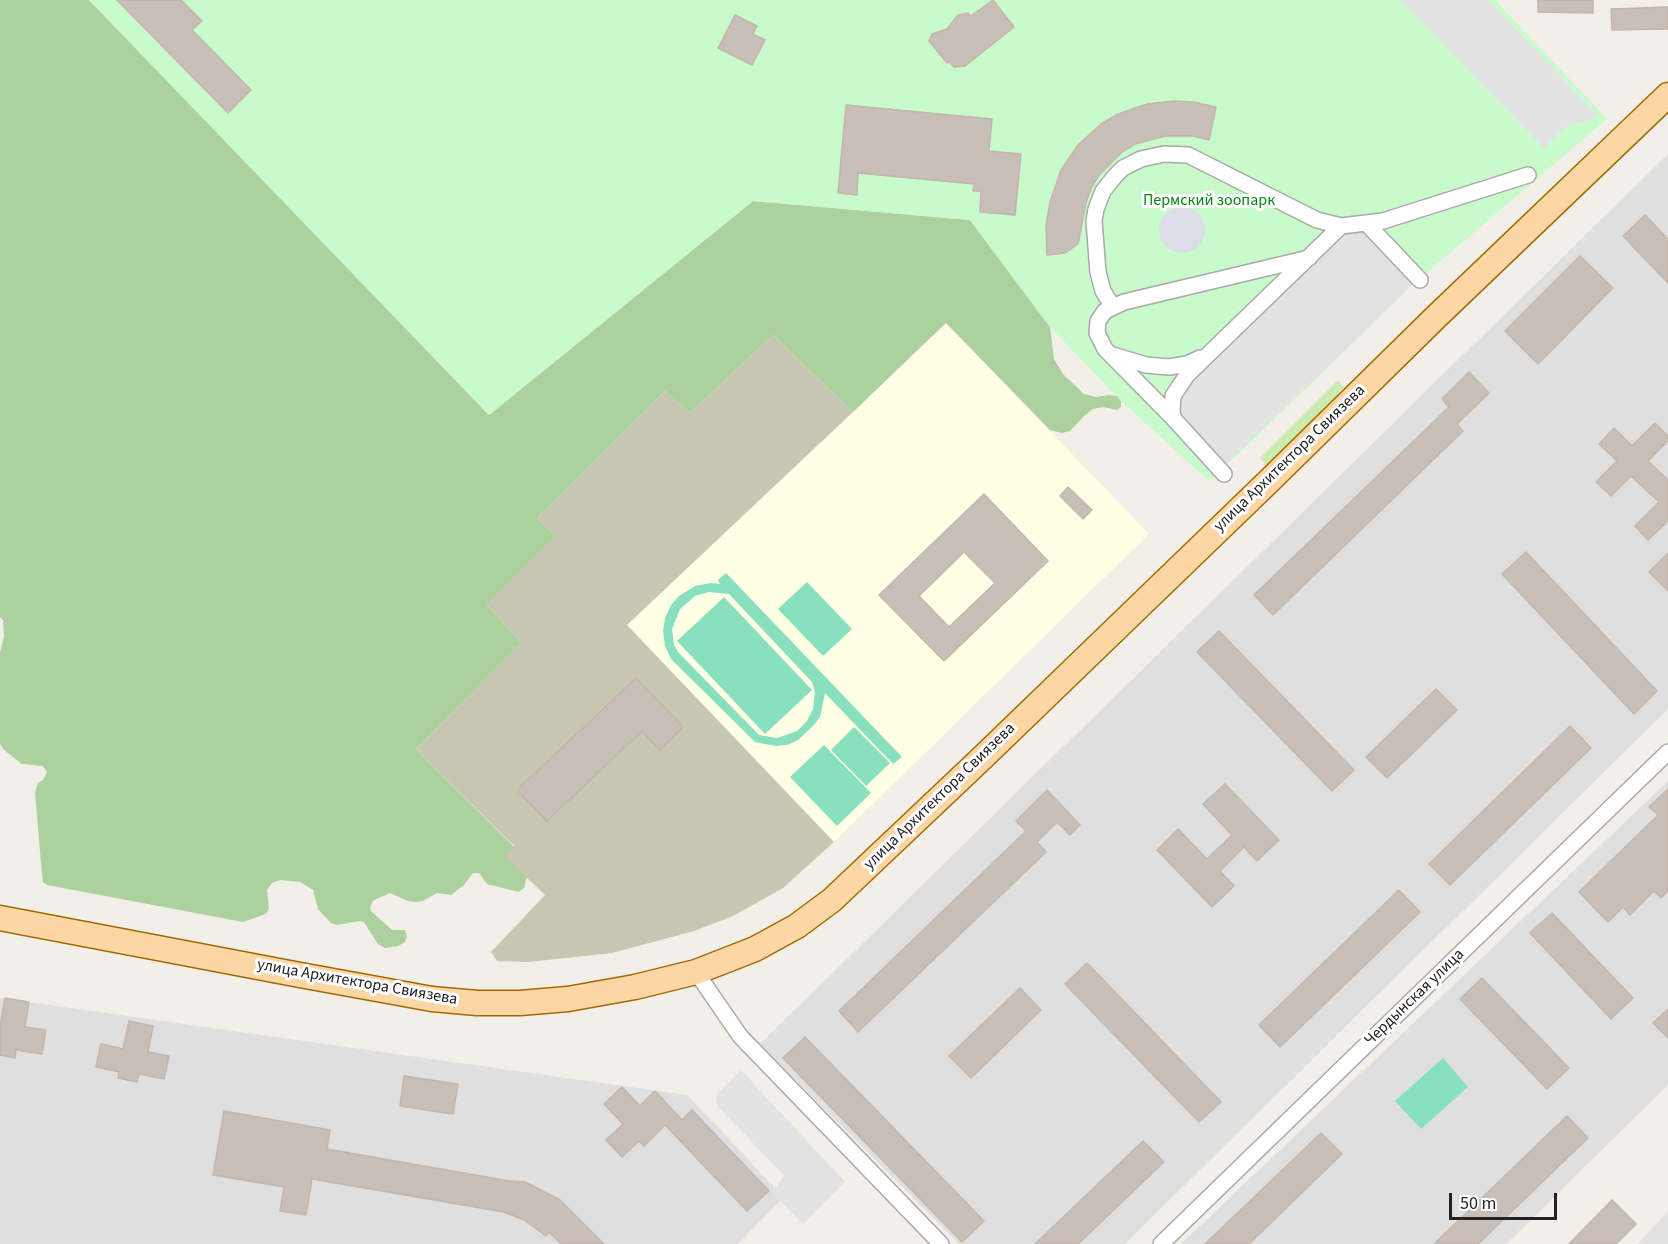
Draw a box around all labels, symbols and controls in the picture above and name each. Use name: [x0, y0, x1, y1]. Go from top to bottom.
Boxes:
park label: Пермский зоопарк: [1143, 191, 1275, 211]
street label: улица Архитектора Свиязева: [1210, 382, 1370, 536]
street label: улица Архитектора Свиязева: [860, 720, 1020, 874]
street label: Чердынская улица: [1361, 946, 1469, 1050]
street label: улица Архитектора Свиязева: [255, 956, 459, 1010]
scale bar: [1452, 1181, 1560, 1219]
text: 50 m: [1460, 1191, 1496, 1216]

